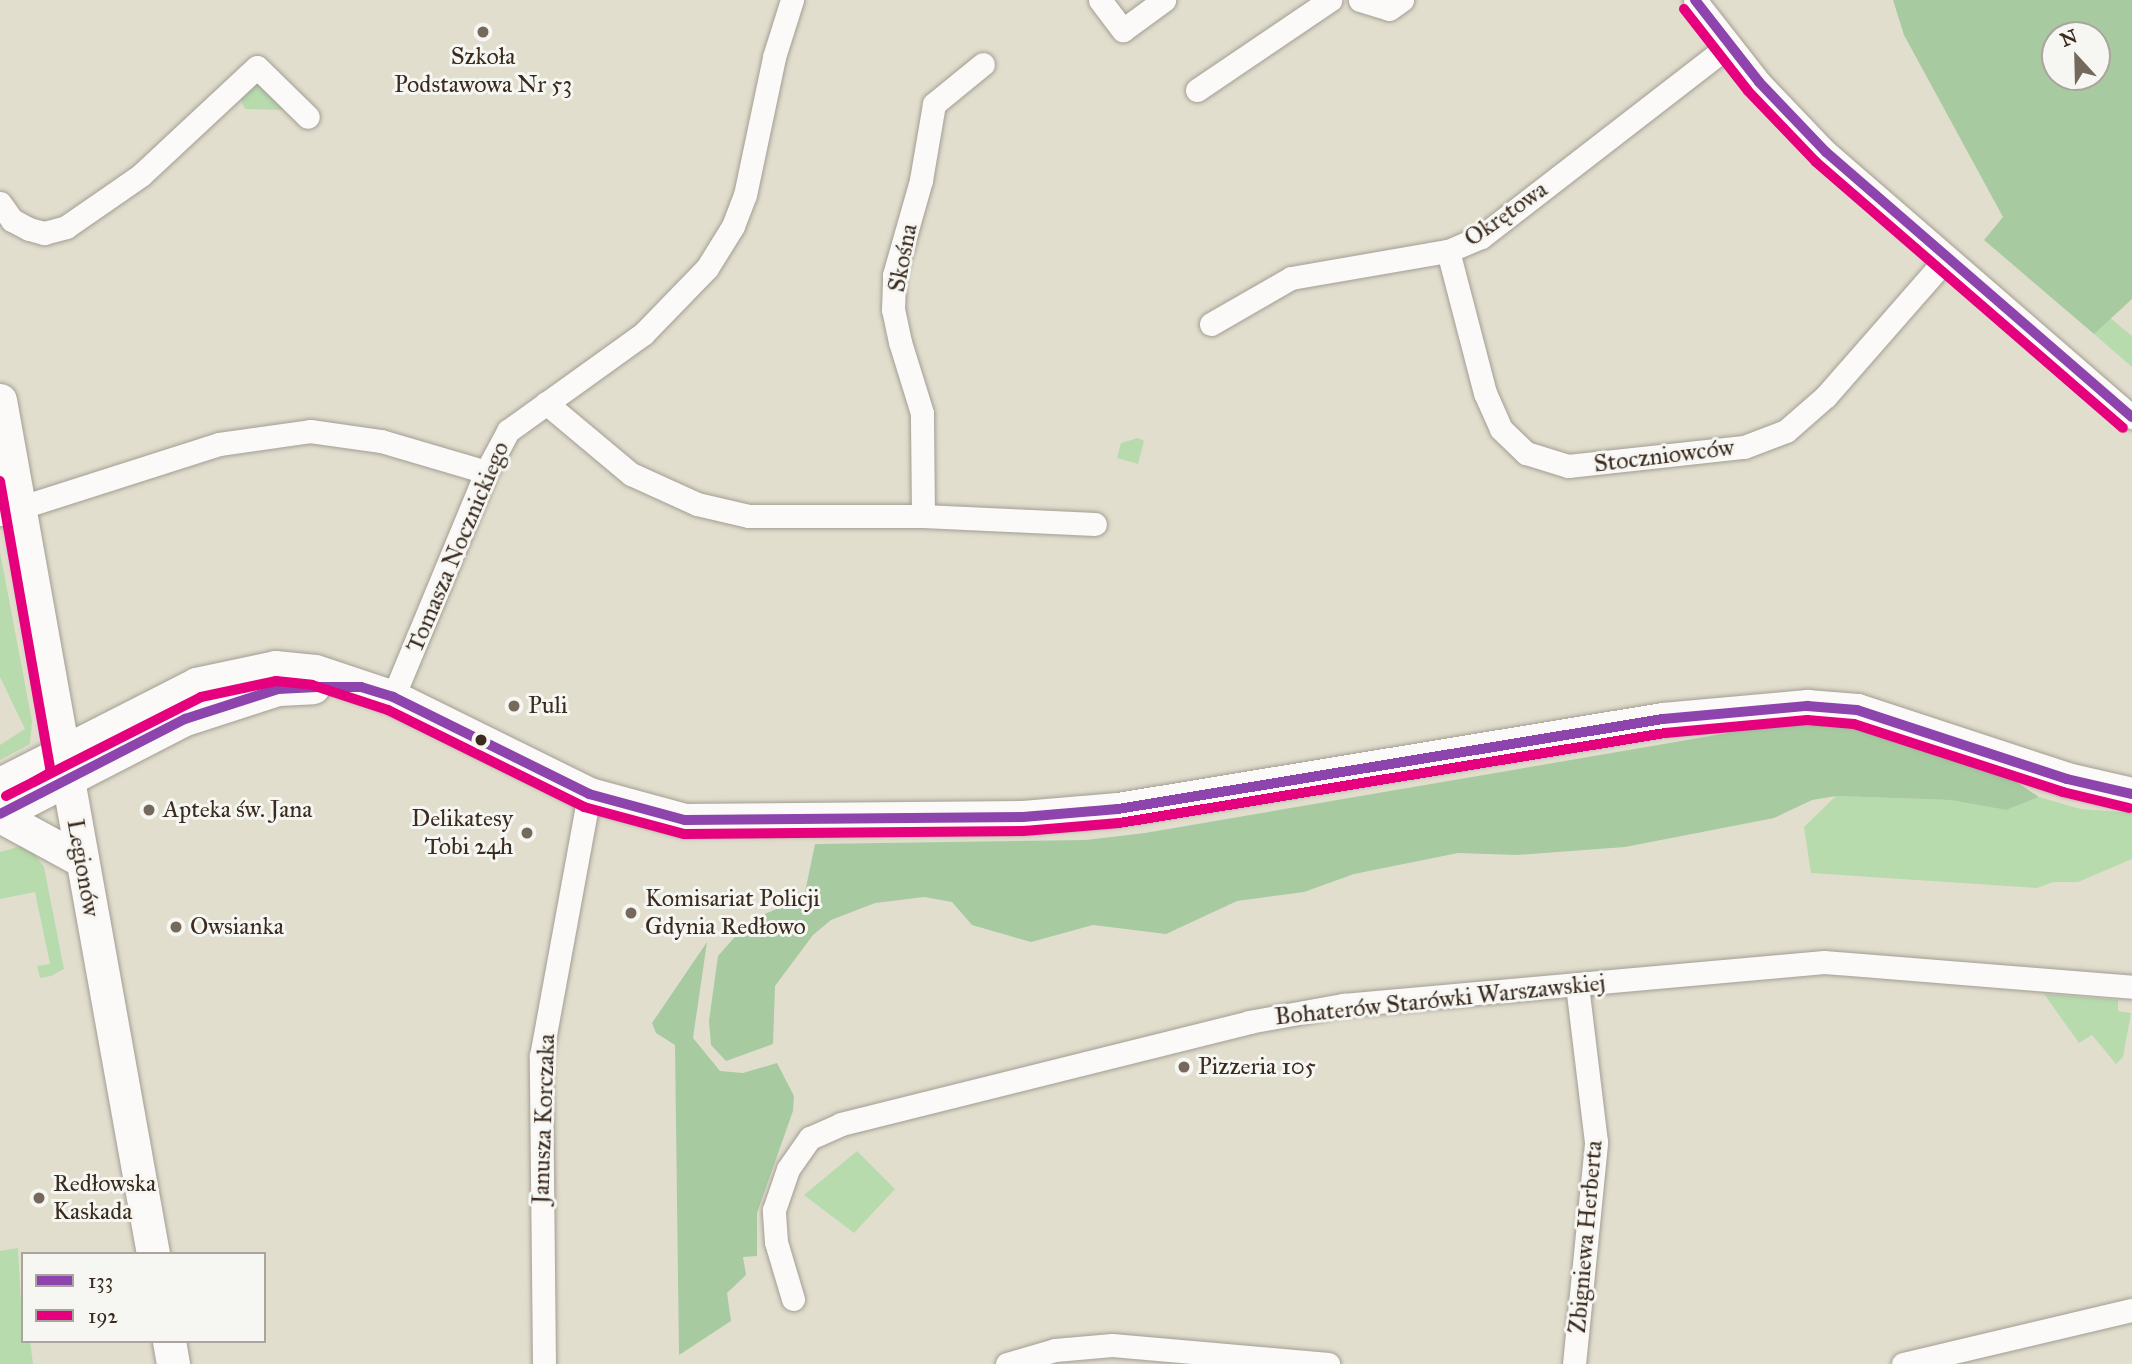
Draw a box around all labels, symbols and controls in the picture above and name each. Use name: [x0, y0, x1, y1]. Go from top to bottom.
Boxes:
north arrow: [2041, 21, 2111, 91]
marker: Szkoła Podstawowa Nr 53: [475, 24, 491, 40]
text: N: [2057, 24, 2080, 52]
place label: Szkoła Podstawowa Nr 53: [394, 43, 572, 99]
street label: Okrętowa: [1459, 175, 1553, 253]
street label: Skośna: [882, 221, 924, 295]
street label: Stoczniowców: [1592, 433, 1736, 479]
street label: Tomasza Nocznickiego: [401, 437, 515, 657]
place label: Puli: [528, 692, 568, 720]
marker: Puli: [506, 698, 522, 714]
unlabelled marker: [474, 733, 488, 747]
place label: Apteka św. Jana: [163, 796, 312, 824]
marker: Apteka św. Jana: [141, 802, 157, 818]
place label: Delikatesy Tobi 24h: [411, 805, 513, 861]
street label: Legionów: [60, 817, 106, 919]
marker: Delikatesy Tobi 24h: [519, 825, 535, 841]
place label: Komisariat Policji Gdynia Redłowo: [645, 885, 820, 941]
marker: Komisariat Policji Gdynia Redłowo: [623, 905, 639, 921]
place label: Owsianka: [190, 913, 284, 941]
marker: Owsianka: [168, 919, 184, 935]
street label: Bohaterów Starówki Warszawskiej: [1273, 968, 1607, 1032]
street label: Janusza Korczaka: [527, 1033, 561, 1205]
place label: Pizzeria 105: [1198, 1053, 1316, 1081]
marker: Pizzeria 105: [1176, 1059, 1192, 1075]
street label: Zbigniewa Herberta: [1563, 1139, 1609, 1335]
place label: Redłowska Kaskada: [53, 1170, 156, 1226]
marker: Redłowska Kaskada: [31, 1190, 47, 1206]
legend: [21, 1252, 266, 1343]
text: 133: [88, 1268, 113, 1294]
text: 192: [88, 1303, 118, 1329]

